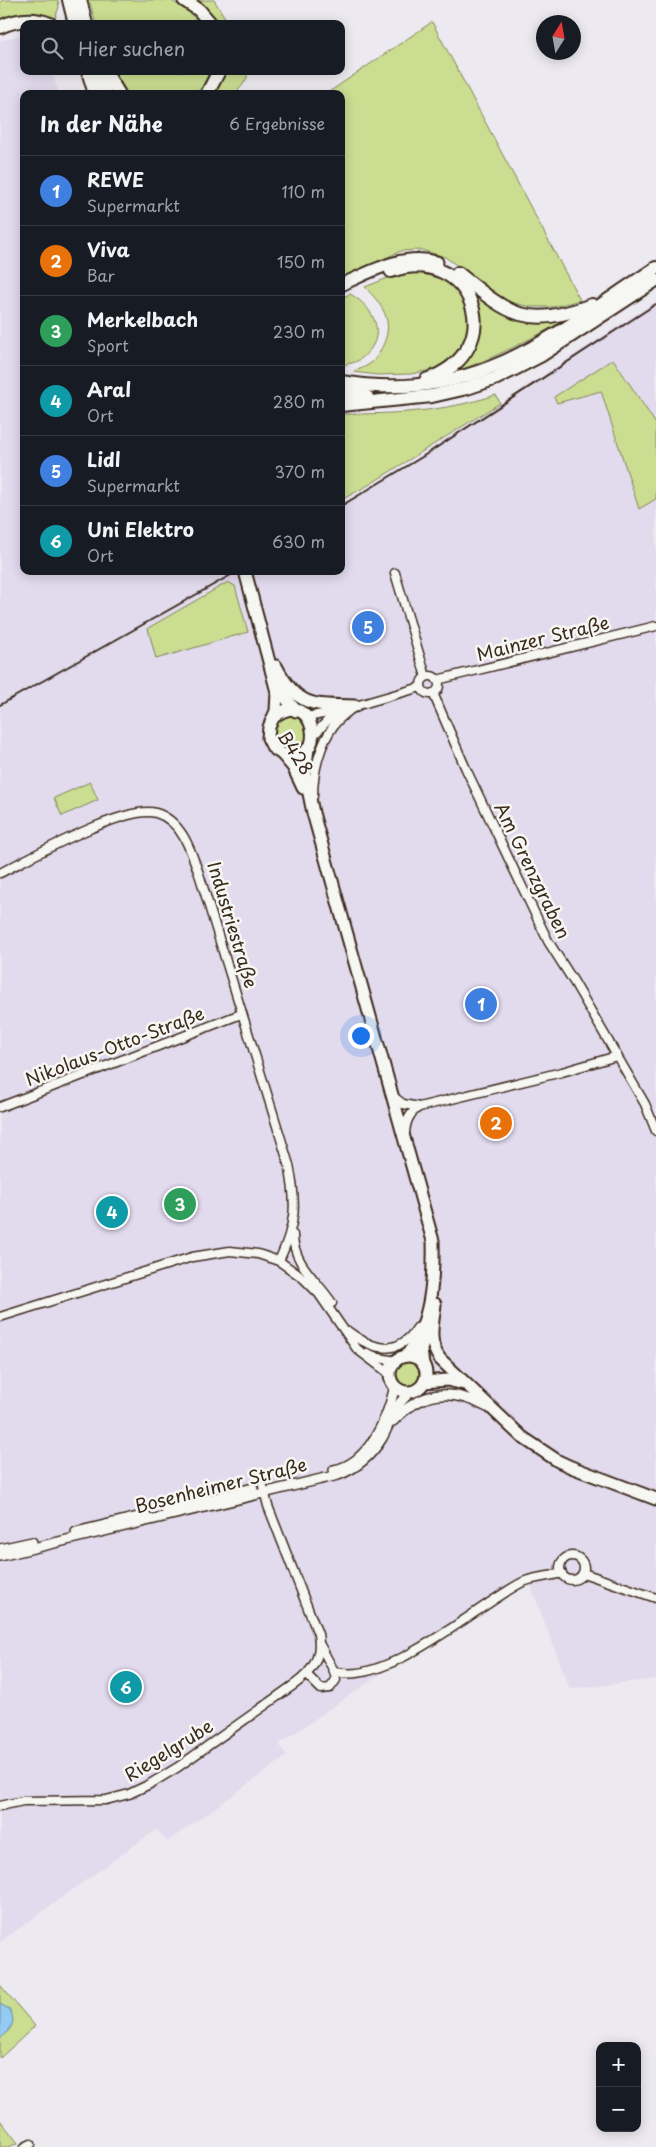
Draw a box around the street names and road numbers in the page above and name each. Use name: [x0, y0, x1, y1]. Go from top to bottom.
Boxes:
street label: Mainzer Straße: [473, 608, 612, 667]
street label: B428: [272, 725, 321, 780]
street label: Am Grenzgraben: [489, 798, 578, 943]
street label: Industriestraße: [201, 858, 266, 991]
street label: Nikolaus-Otto-Straße: [21, 999, 208, 1092]
street label: Bosenheimer Straße: [132, 1450, 309, 1519]
street label: Riegelgrube: [119, 1712, 218, 1788]

